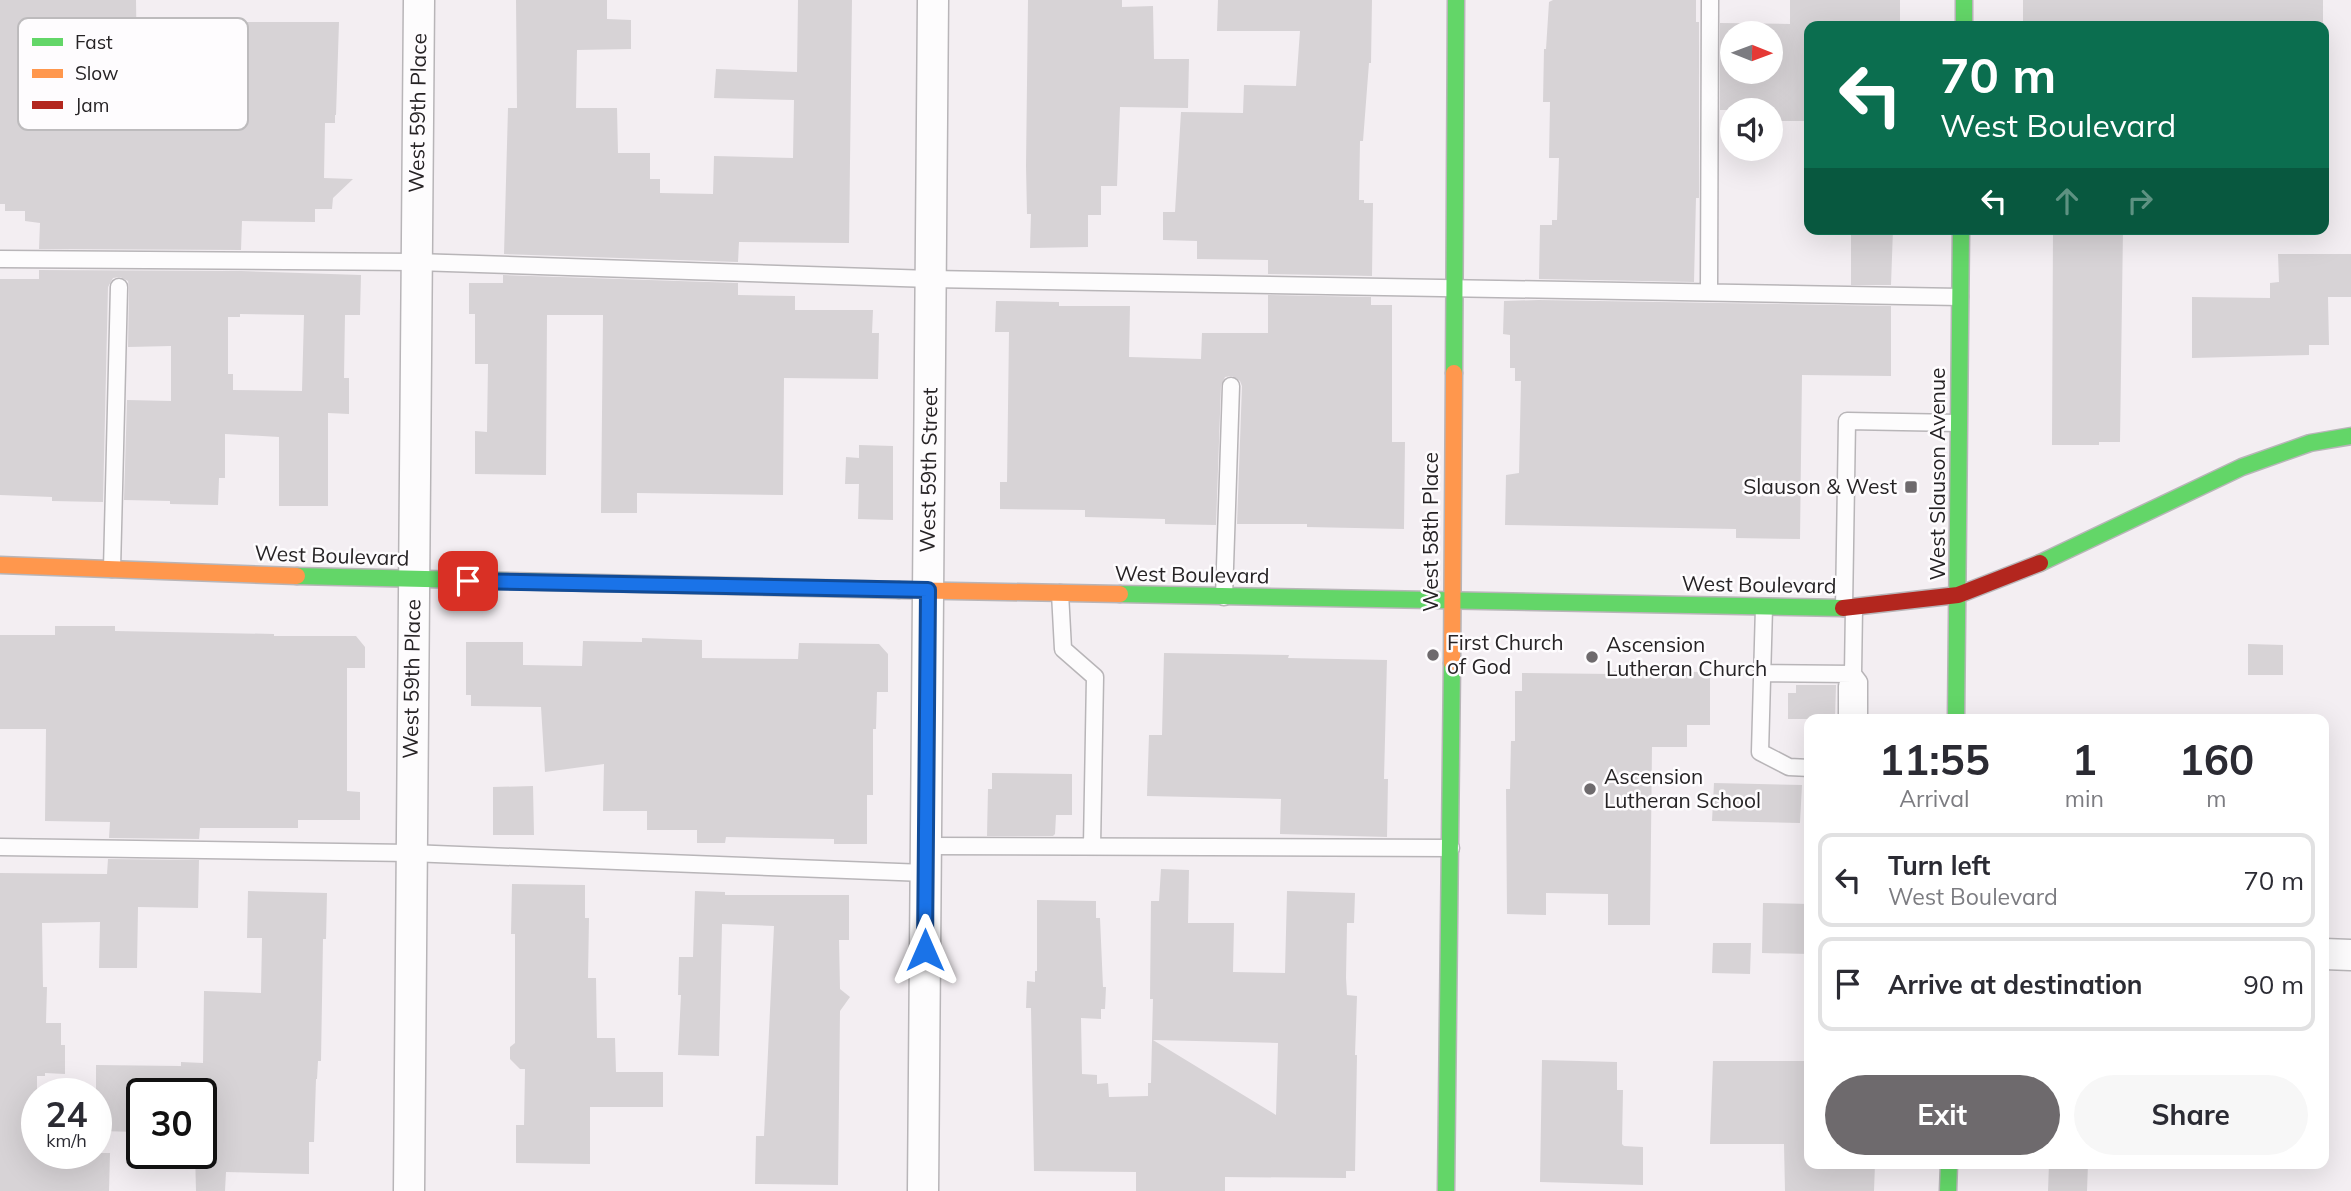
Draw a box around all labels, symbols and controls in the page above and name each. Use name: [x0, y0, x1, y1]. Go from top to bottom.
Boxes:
legend: [18, 18, 248, 130]
north arrow: [1720, 21, 1783, 84]
map controls: [1720, 21, 1783, 161]
text: Fast: [75, 30, 113, 54]
street label: West 59th Place: [403, 33, 431, 193]
text: 70 m: [1940, 44, 2056, 105]
icon: left: [1825, 49, 1916, 140]
text: Slow: [75, 61, 119, 85]
text: Jam: [75, 93, 109, 117]
button: sound: [1720, 98, 1783, 161]
text: West Boulevard: [1940, 105, 2176, 145]
icon: left: [1975, 182, 2013, 220]
icon: ahead: [2048, 182, 2086, 220]
icon: right: [2121, 182, 2159, 220]
street label: West Slauson Avenue: [1924, 368, 1950, 580]
street label: West 59th Street: [914, 387, 942, 553]
street label: West 58th Place: [1417, 452, 1443, 612]
place label: Slauson & West: [1743, 473, 1897, 499]
marker: Slauson & West: [1903, 479, 1919, 495]
street label: West Boulevard: [254, 539, 410, 571]
pin: [438, 551, 498, 611]
street label: West Boulevard: [1114, 560, 1270, 588]
icon: arrive: [449, 562, 487, 600]
street label: West Boulevard: [1681, 570, 1837, 598]
street label: West 59th Place: [397, 599, 425, 759]
place label: First Church of God: [1447, 629, 1563, 679]
place label: Ascension Lutheran Church: [1606, 631, 1767, 681]
marker: First Church of God: [1425, 647, 1441, 663]
marker: Ascension Lutheran Church: [1584, 649, 1600, 665]
text: 11:55: [1879, 733, 1990, 786]
text: 1: [2072, 733, 2097, 786]
text: 160: [2179, 733, 2254, 786]
place label: Ascension Lutheran School: [1604, 763, 1761, 813]
marker: Ascension Lutheran School: [1582, 781, 1598, 797]
text: Arrival: [1899, 784, 1970, 813]
text: min: [2065, 784, 2104, 813]
text: m: [2206, 784, 2227, 813]
text: Turn left: [1888, 849, 1990, 882]
icon: left: [1829, 861, 1867, 899]
text: 70 m: [2243, 864, 2304, 897]
text: West Boulevard: [1888, 882, 2058, 911]
position arrow: [888, 913, 962, 987]
icon: arrive: [1829, 965, 1867, 1003]
text: Arrive at destination: [1888, 968, 2143, 1001]
text: 90 m: [2243, 968, 2304, 1001]
button: Exit: [1825, 1075, 2060, 1155]
button: Share: [2074, 1075, 2308, 1155]
speed limit sign: 30: [126, 1078, 217, 1169]
text: 24: [45, 1092, 88, 1136]
text: km/h: [46, 1129, 87, 1152]

